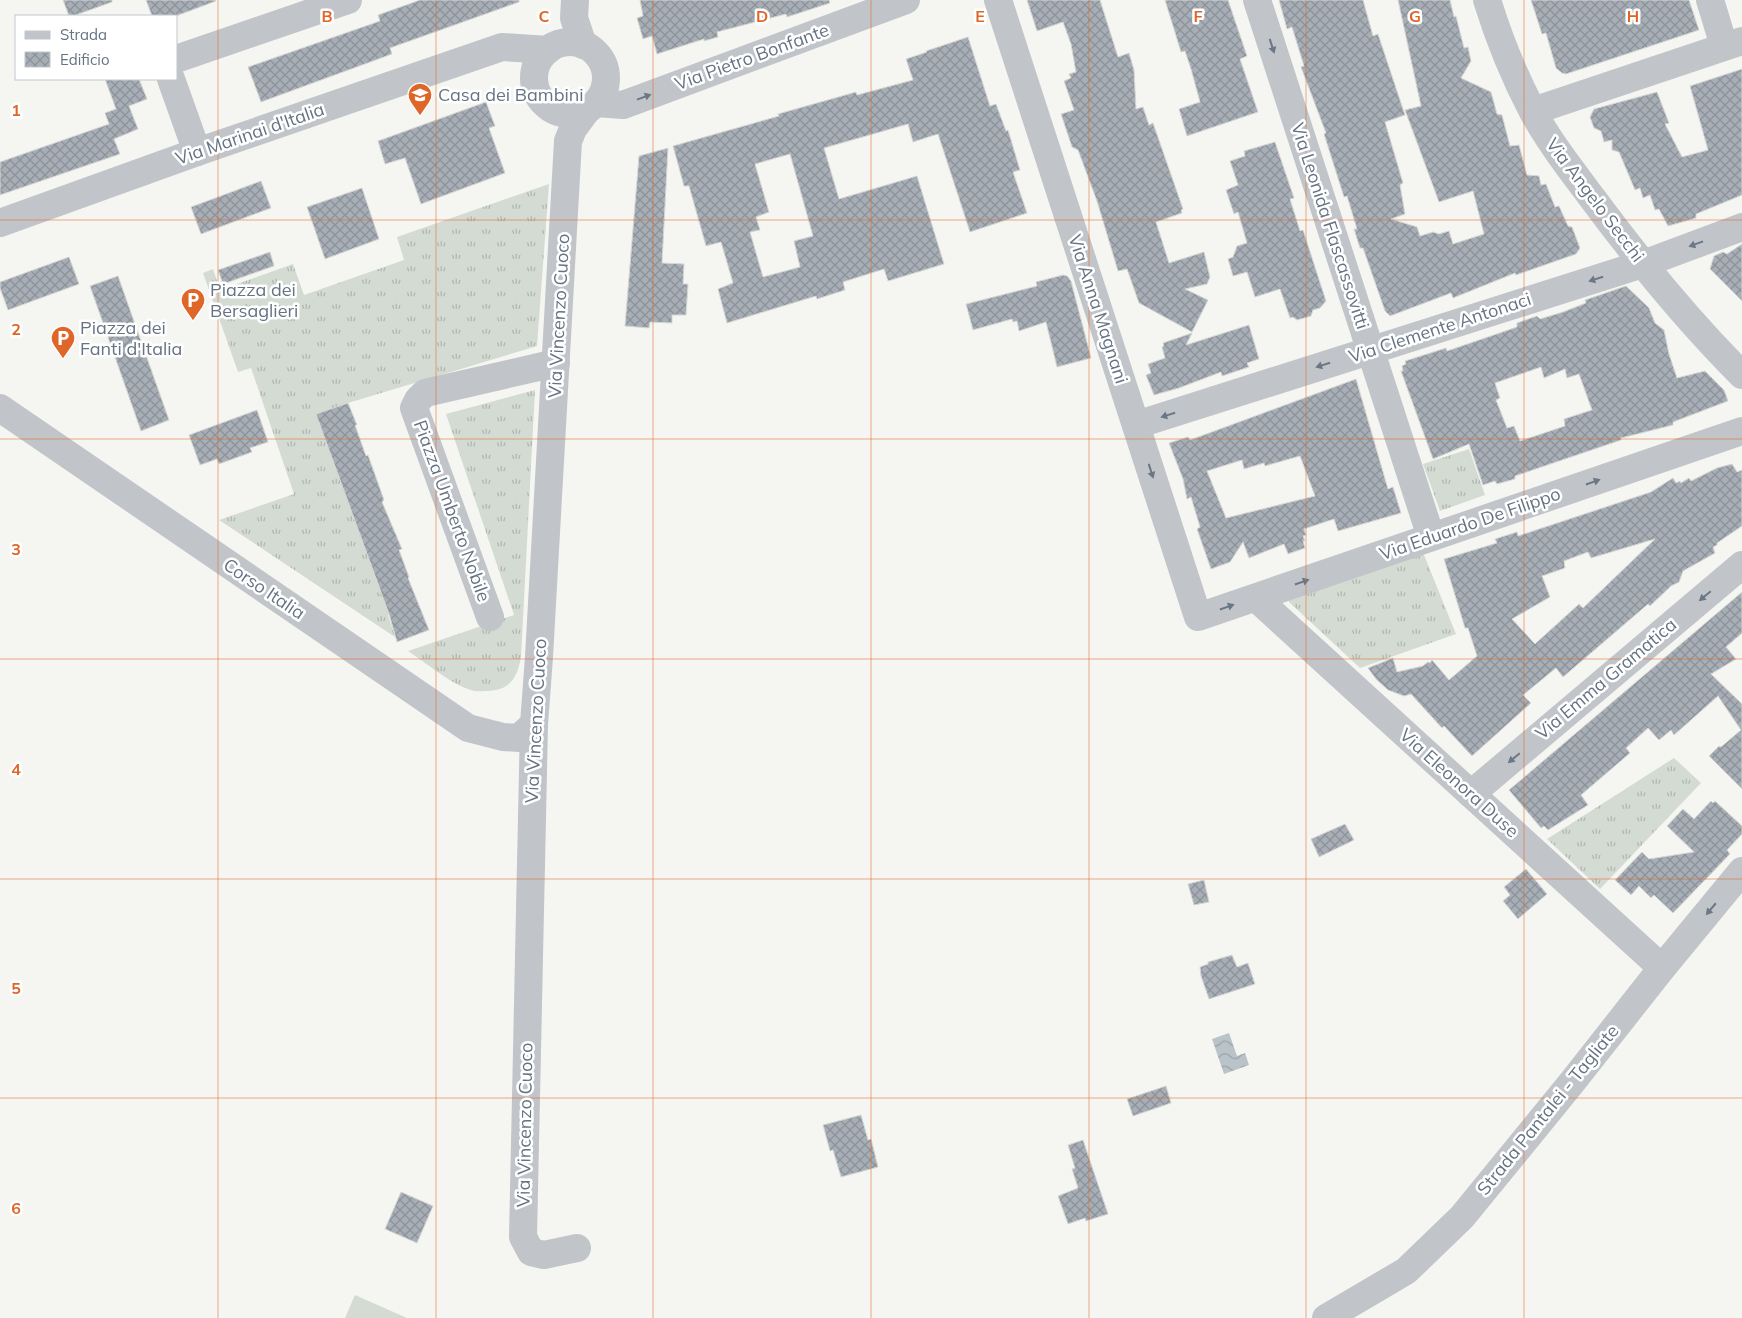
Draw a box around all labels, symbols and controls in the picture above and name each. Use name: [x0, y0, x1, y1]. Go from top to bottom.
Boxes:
text: B: [321, 6, 333, 26]
text: C: [539, 6, 550, 26]
text: D: [756, 6, 768, 26]
text: E: [975, 6, 985, 26]
text: F: [1193, 6, 1203, 26]
text: G: [1409, 6, 1421, 26]
text: H: [1627, 6, 1639, 26]
legend: [15, 15, 178, 80]
street label: Via Pietro Bonfante: [672, 18, 832, 95]
text: Strada: [60, 25, 107, 44]
one-way arrow: [1269, 39, 1276, 54]
text: Edificio: [60, 50, 110, 69]
school or university icon: Casa dei Bambini: [407, 82, 433, 116]
place label: Casa dei Bambini: [438, 83, 584, 106]
one-way arrow: [636, 93, 651, 100]
street label: Via Marinai d'Italia: [173, 97, 327, 170]
text: 1: [11, 100, 21, 120]
street label: Via Leonida Flascassovitti: [1286, 120, 1375, 332]
street label: Via Angelo Secchi: [1541, 133, 1650, 266]
street label: Via Anna Magnani: [1064, 231, 1133, 386]
street label: Via Vincenzo Cuoco: [543, 233, 574, 399]
one-way arrow: [1689, 241, 1704, 248]
one-way arrow: [1589, 275, 1604, 283]
place label: Piazza dei Bersaglieri: [210, 278, 298, 322]
parking icon: Piazza dei Bersaglieri: [180, 287, 206, 321]
street label: Via Clemente Antonaci: [1346, 287, 1534, 368]
place label: Piazza dei Fanti d'Italia: [80, 316, 182, 360]
text: 2: [11, 319, 21, 339]
parking icon: Piazza dei Fanti d'Italia: [50, 325, 76, 359]
one-way arrow: [1315, 362, 1330, 370]
one-way arrow: [1161, 411, 1176, 419]
street label: Piazza Umberto Nobile: [409, 417, 496, 605]
one-way arrow: [1148, 464, 1155, 479]
one-way arrow: [1586, 478, 1601, 486]
street label: Via Eduardo De Filippo: [1376, 482, 1563, 565]
text: 3: [11, 539, 21, 559]
street label: Corso Italia: [219, 553, 309, 624]
one-way arrow: [1294, 578, 1309, 585]
one-way arrow: [1698, 591, 1711, 602]
one-way arrow: [1220, 603, 1235, 611]
street label: Via Emma Gramatica: [1530, 613, 1681, 744]
street label: Via Vincenzo Cuoco: [520, 638, 551, 804]
street label: Via Eleonora Duse: [1395, 723, 1524, 842]
one-way arrow: [1508, 752, 1521, 763]
text: 4: [11, 759, 21, 779]
one-way arrow: [1705, 902, 1716, 915]
text: 5: [11, 978, 21, 998]
street label: Strada Pantalei - Tagliate: [1472, 1020, 1623, 1200]
street label: Via Vincenzo Cuoco: [512, 1042, 537, 1208]
text: 6: [11, 1198, 21, 1218]

